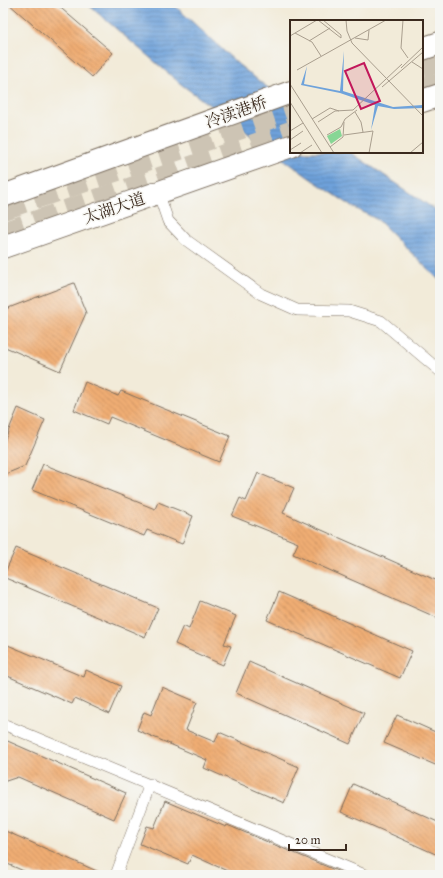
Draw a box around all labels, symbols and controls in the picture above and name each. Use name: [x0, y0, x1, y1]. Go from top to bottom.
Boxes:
inset map: [290, 20, 423, 153]
street label: 冷渎港桥: [203, 92, 269, 132]
street label: 太湖大道: [81, 189, 147, 227]
scale bar: [289, 826, 346, 852]
text: 20 m: [295, 833, 321, 847]

